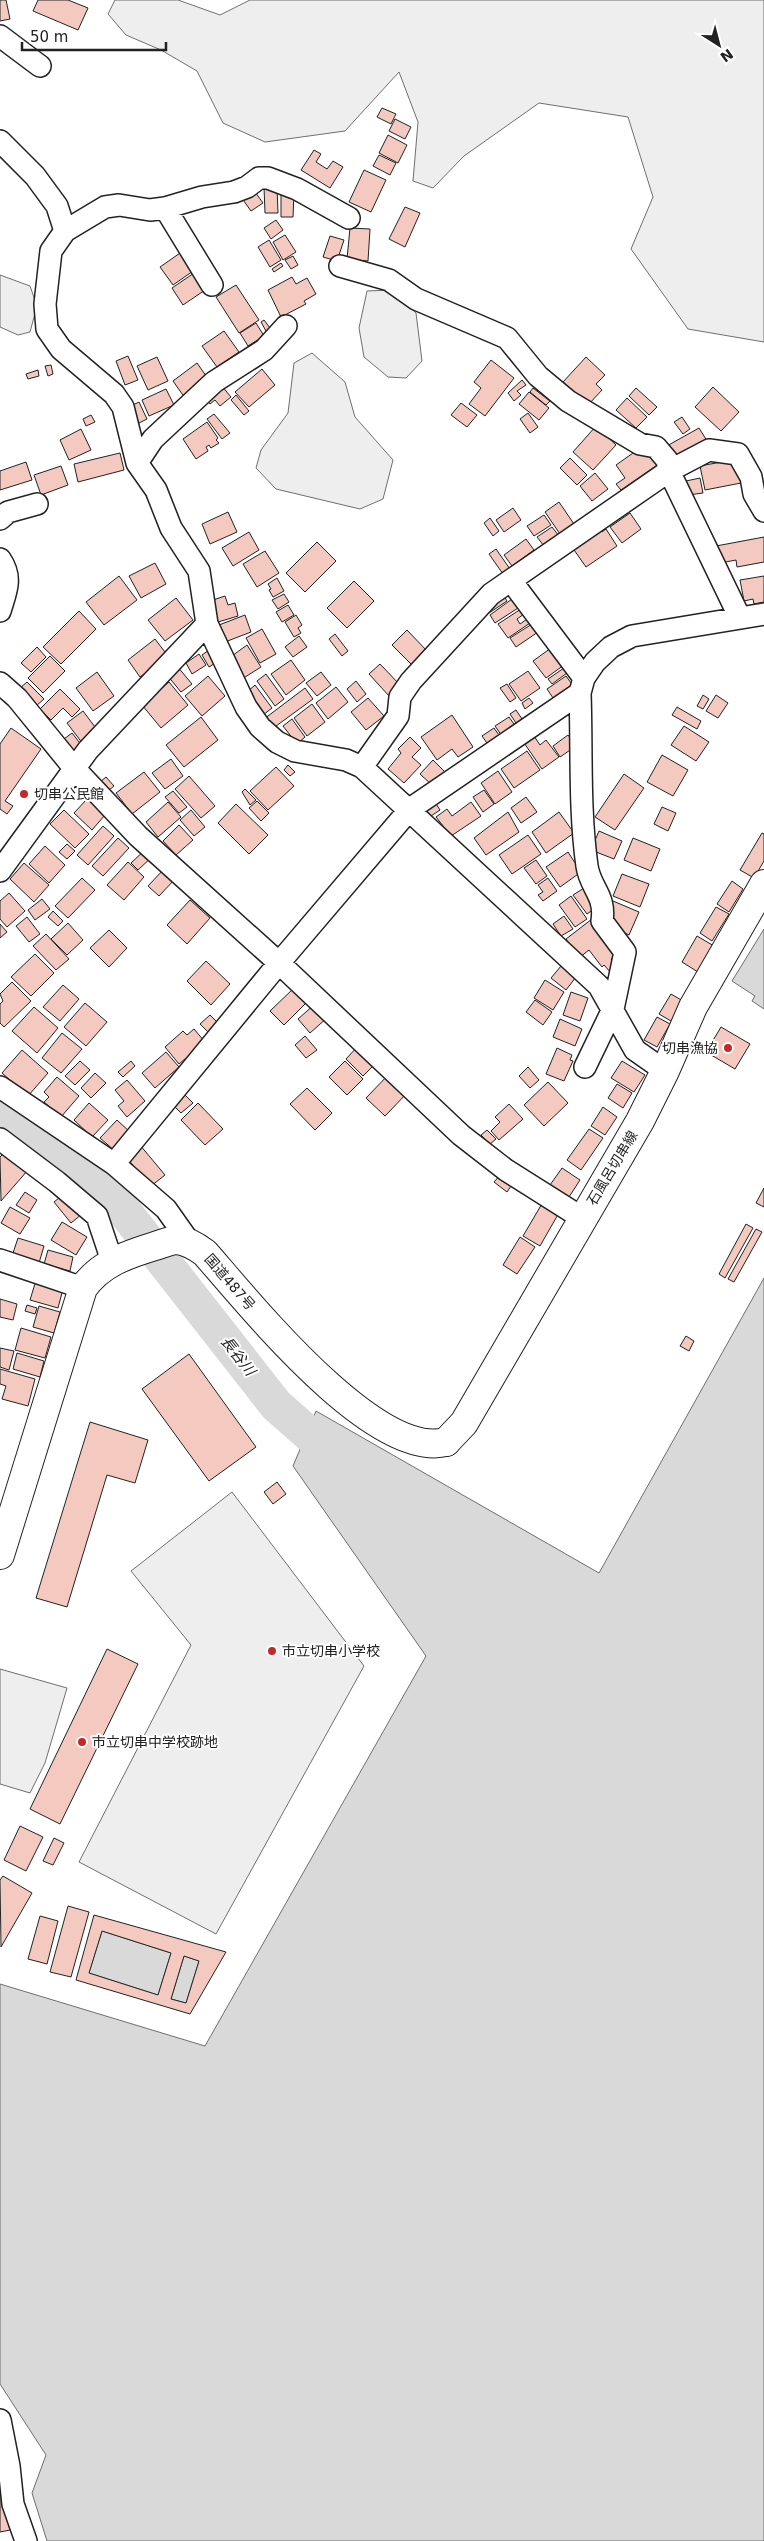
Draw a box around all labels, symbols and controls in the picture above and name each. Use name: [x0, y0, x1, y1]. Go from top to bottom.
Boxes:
scale bar: [22, 20, 166, 52]
north arrow: [694, 20, 744, 70]
text: 50 m: [30, 28, 68, 46]
text: N: [717, 46, 736, 65]
place label: 切串公民館: [34, 786, 104, 802]
marker: 切串公民館: [18, 788, 30, 800]
place label: 切串漁協: [662, 1040, 718, 1056]
marker: 切串漁協: [722, 1042, 734, 1054]
street label: 石風呂切串線: [584, 1128, 640, 1208]
street label: 国道487号: [201, 1251, 259, 1313]
water label: 長谷川: [217, 1333, 260, 1381]
place label: 市立切串小学校: [282, 1643, 380, 1659]
marker: 市立切串小学校: [266, 1645, 278, 1657]
place label: 市立切串中学校跡地: [92, 1734, 218, 1750]
marker: 市立切串中学校跡地: [76, 1736, 88, 1748]

